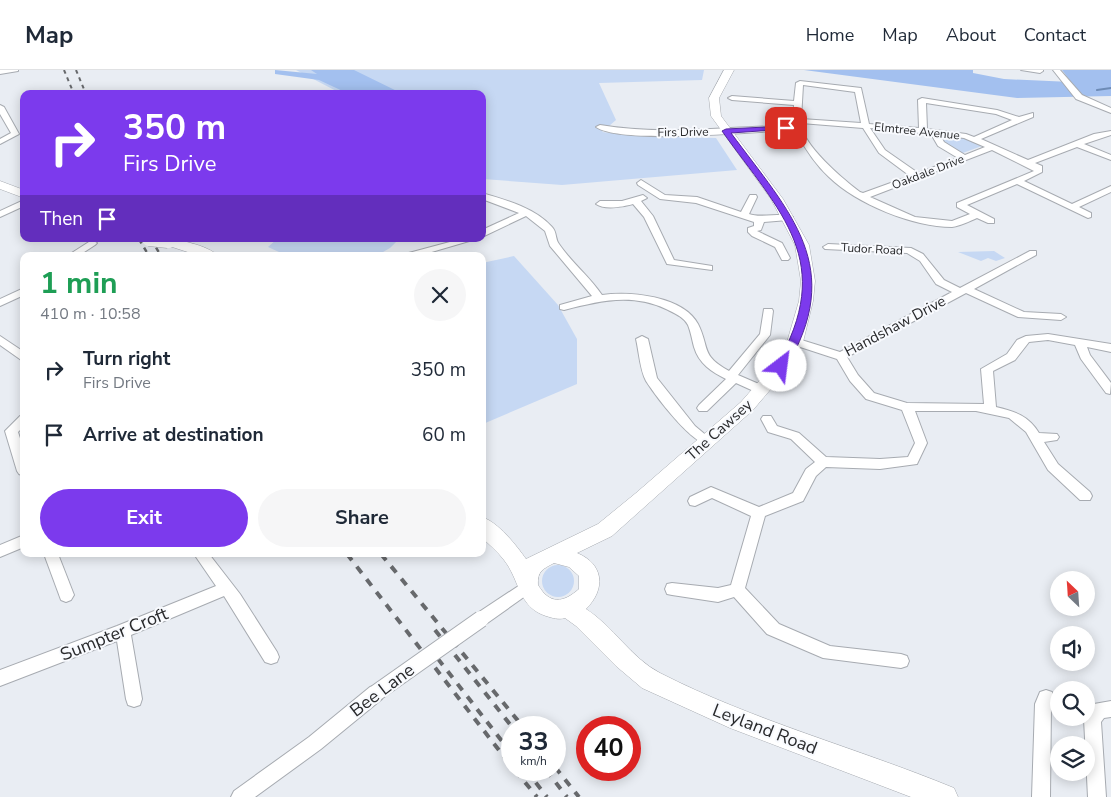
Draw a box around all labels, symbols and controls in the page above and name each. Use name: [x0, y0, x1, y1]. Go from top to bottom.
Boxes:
text: Map: [25, 19, 73, 51]
text: Home: [806, 23, 854, 47]
text: Map: [882, 23, 918, 47]
text: About: [946, 23, 996, 47]
text: Contact: [1024, 23, 1086, 47]
text: 350 m: [123, 104, 226, 151]
pin: [765, 107, 807, 149]
icon: right: [40, 110, 105, 175]
icon: arrive: [772, 114, 800, 142]
street label: Elmtree Avenue: [873, 119, 961, 143]
street label: Firs Drive: [657, 124, 709, 140]
text: Firs Drive: [123, 149, 216, 179]
street label: Oakdale Drive: [890, 151, 966, 193]
icon: arrive: [93, 205, 121, 233]
text: Then: [40, 206, 83, 232]
street label: Tudor Road: [841, 239, 903, 259]
text: 1 min: [40, 263, 118, 304]
button: close: [414, 269, 466, 321]
street label: Handshaw Drive: [841, 291, 949, 361]
text: 410 m · 10:58: [40, 303, 141, 325]
position arrow: [754, 339, 806, 391]
text: Turn right: [83, 346, 170, 372]
icon: right: [40, 356, 68, 384]
text: 350 m: [411, 357, 466, 383]
text: Firs Drive: [83, 372, 151, 394]
street label: The Cawsey: [682, 395, 757, 465]
icon: arrive: [40, 421, 68, 449]
text: Arrive at destination: [83, 422, 264, 448]
text: 60 m: [422, 422, 466, 448]
button: Exit: [40, 489, 248, 547]
button: Share: [258, 489, 466, 547]
north arrow: [1050, 571, 1095, 616]
map controls: [1050, 571, 1095, 781]
street label: Sumpter Croft: [57, 601, 172, 666]
button: sound: [1050, 626, 1095, 671]
street label: Bee Lane: [345, 658, 419, 722]
button: search: [1050, 681, 1095, 726]
street label: Leyland Road: [709, 698, 821, 760]
speed limit sign: 40: [576, 716, 641, 781]
text: 33: [518, 725, 549, 759]
button: layers: [1050, 736, 1095, 781]
text: km/h: [520, 753, 547, 769]

